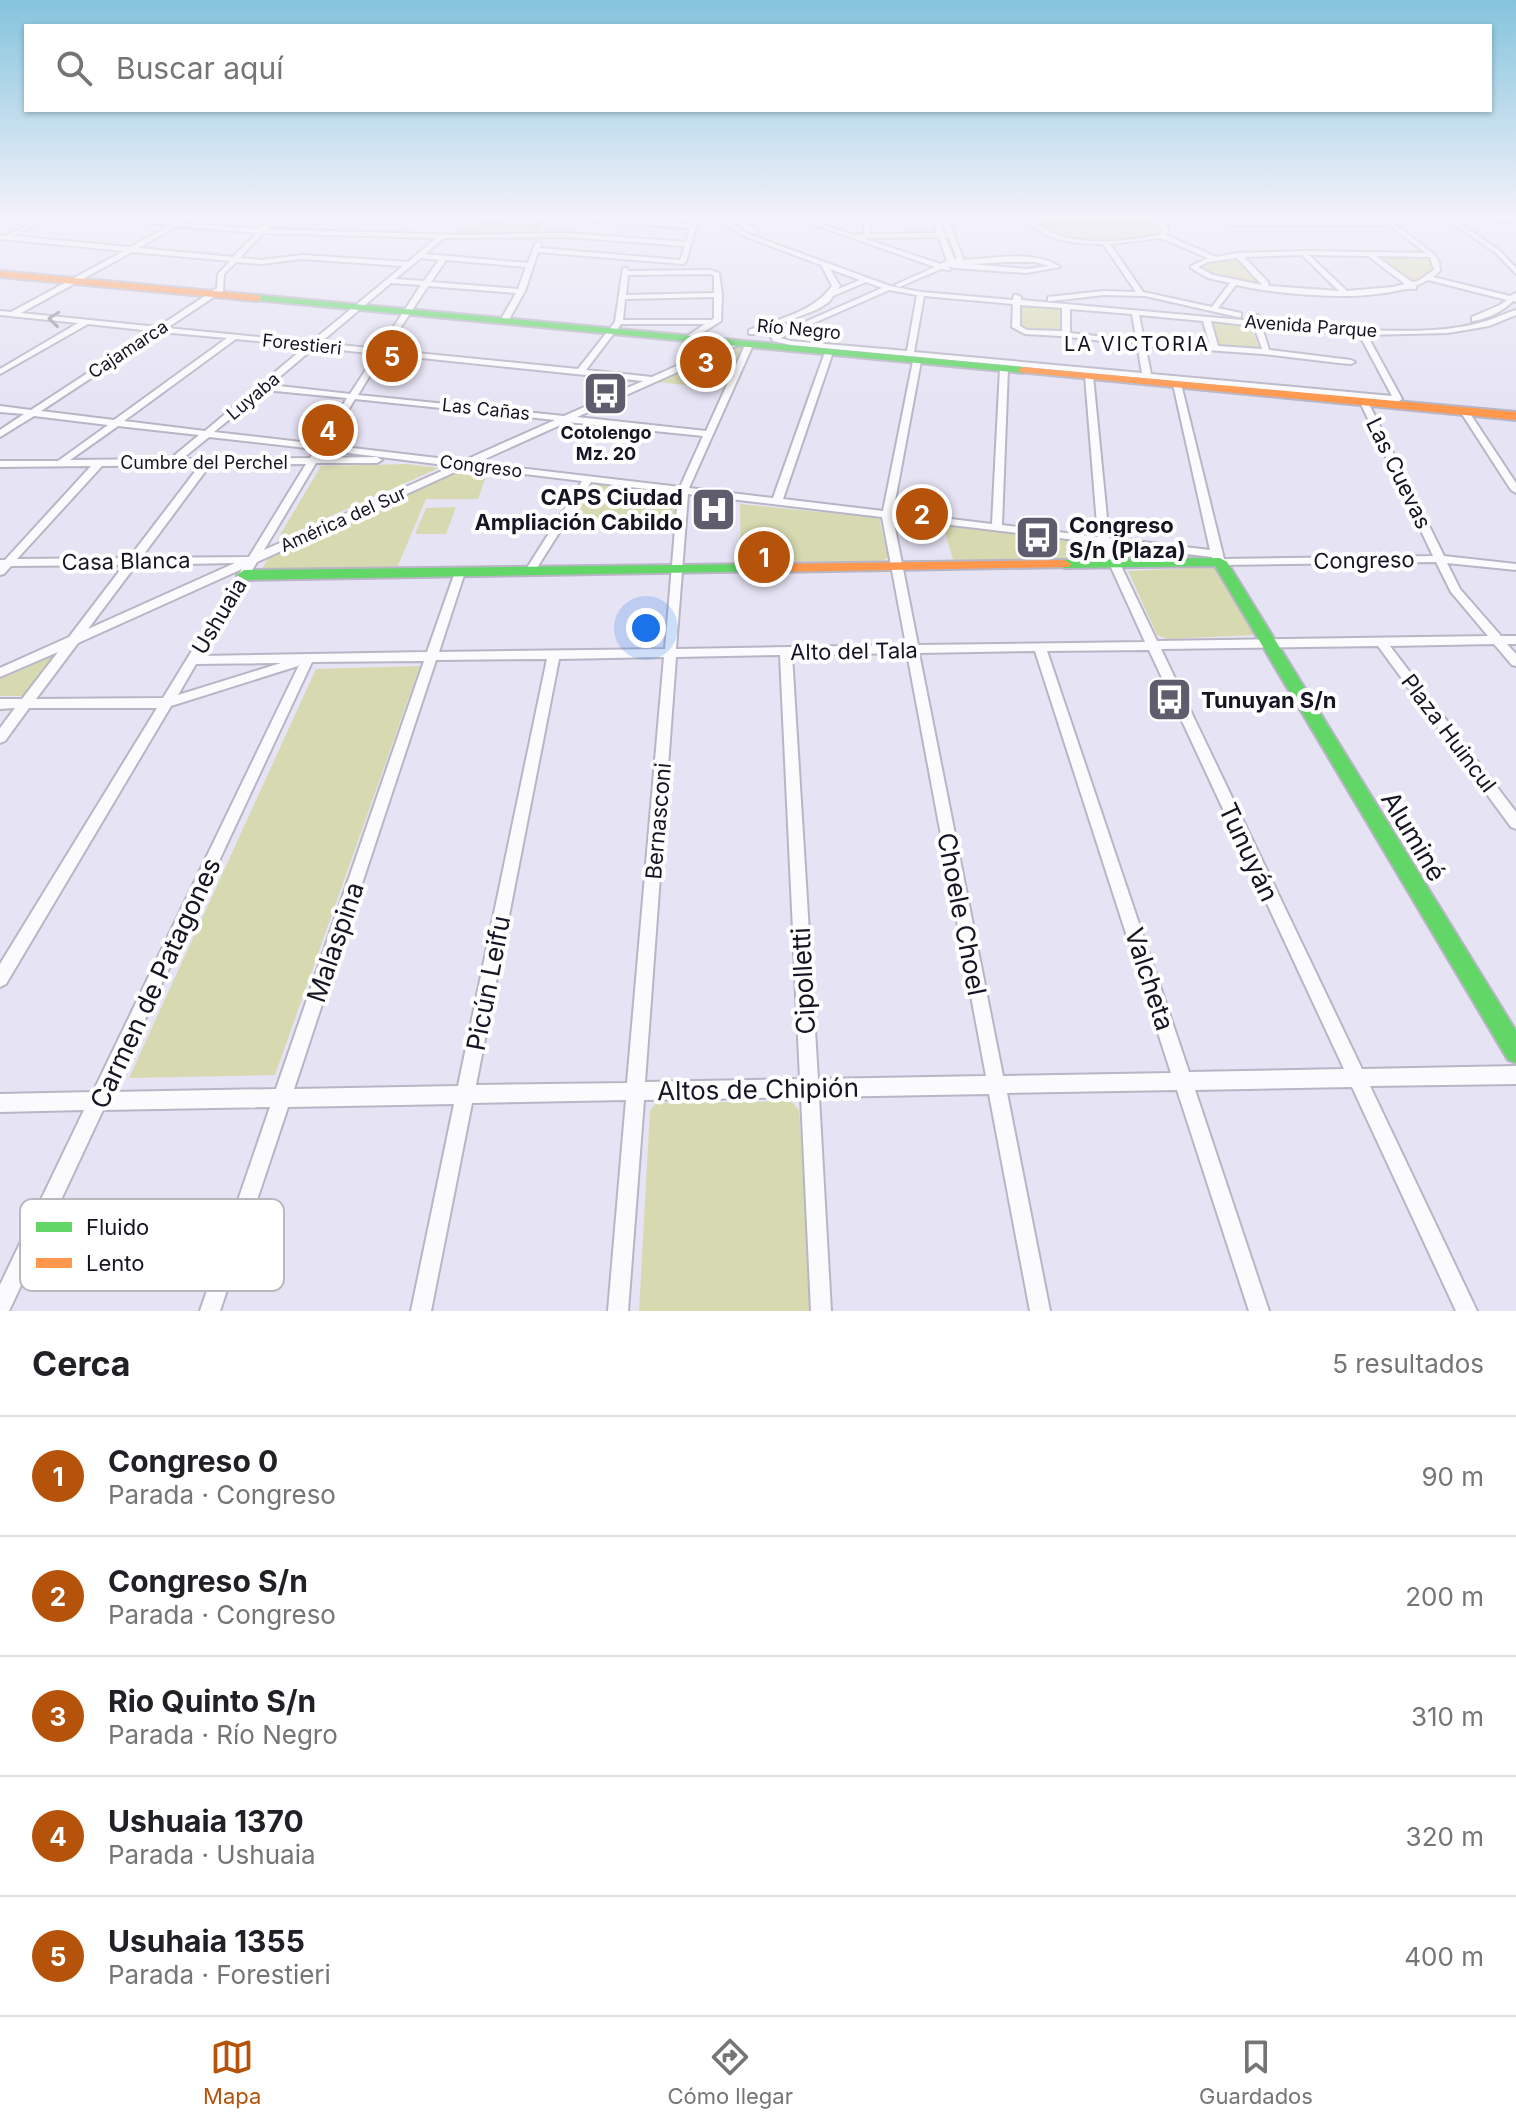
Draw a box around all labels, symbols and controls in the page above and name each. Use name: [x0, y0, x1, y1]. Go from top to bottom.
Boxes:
search box: [24, 24, 1492, 112]
icon: search: [52, 46, 96, 90]
text: Buscar aquí: [116, 50, 283, 86]
one-way arrow: [47, 310, 60, 327]
street label: Avenida Parque: [1244, 311, 1378, 341]
street label: Río Negro: [756, 315, 842, 343]
street label: Cajamarca: [84, 316, 172, 382]
pin: 5: [366, 326, 418, 386]
street label: Forestieri: [261, 329, 343, 359]
pin: 3: [680, 332, 732, 392]
district label: LA VICTORIA: [1064, 332, 1210, 356]
street label: Luyaba: [222, 368, 284, 424]
bus stop icon: Cotolengo Mz. 20: [582, 370, 630, 418]
street label: Las Cañas: [441, 394, 531, 424]
pin: 4: [302, 400, 354, 460]
street label: Las Cuevas: [1361, 413, 1437, 533]
place label: Cotolengo Mz. 20: [560, 422, 652, 464]
street label: Congreso: [439, 451, 523, 481]
street label: Cumbre del Perchel: [120, 452, 288, 473]
street label: América del Sur: [277, 482, 409, 556]
place label: CAPS Ciudad Ampliación Cabildo: [474, 484, 683, 535]
pin: 2: [896, 484, 948, 544]
hospital icon: CAPS Ciudad Ampliación Cabildo: [690, 486, 738, 534]
place label: Congreso S/n (Plaza): [1069, 512, 1186, 563]
bus stop icon: Congreso S/n (Plaza): [1014, 514, 1062, 562]
pin: 1: [738, 527, 790, 587]
street label: Congreso: [1313, 546, 1415, 574]
street label: Casa Blanca: [61, 547, 191, 575]
street label: Ushuaia: [186, 573, 252, 659]
your location: [626, 608, 666, 648]
street label: Alto del Tala: [790, 637, 918, 665]
street label: Plaza Huincul: [1396, 669, 1502, 797]
bus stop icon: Tunuyan S/n: [1146, 676, 1194, 724]
place label: Tunuyan S/n: [1201, 687, 1337, 713]
street label: Bernasconi: [640, 762, 676, 880]
street label: Aluminé: [1375, 786, 1453, 886]
street label: Tunuyán: [1213, 798, 1285, 906]
street label: Choele Choel: [931, 830, 993, 998]
street label: Carmen de Patagones: [83, 853, 227, 1113]
street label: Malaspina: [300, 878, 370, 1006]
street label: Picún Leifu: [460, 913, 516, 1053]
street label: Valcheta: [1119, 924, 1181, 1034]
street label: Cipolletti: [785, 927, 821, 1035]
street label: Altos de Chipión: [657, 1072, 859, 1106]
legend: [20, 1199, 284, 1291]
text: Fluido: [86, 1214, 149, 1240]
text: Lento: [86, 1250, 144, 1276]
text: Cerca: [32, 1343, 131, 1384]
text: 5 resultados: [1332, 1348, 1484, 1379]
text: Congreso 0: [108, 1443, 278, 1479]
text: 1: [52, 1461, 64, 1492]
text: 90 m: [1421, 1461, 1484, 1492]
text: Parada · Congreso: [108, 1479, 336, 1510]
text: Congreso S/n: [108, 1563, 308, 1599]
text: 2: [50, 1581, 66, 1612]
text: 200 m: [1405, 1581, 1484, 1612]
text: Parada · Congreso: [108, 1599, 336, 1630]
text: Rio Quinto S/n: [108, 1683, 316, 1719]
text: 3: [50, 1701, 66, 1732]
text: 310 m: [1411, 1701, 1484, 1732]
text: Parada · Río Negro: [108, 1719, 338, 1750]
text: Ushuaia 1370: [108, 1803, 304, 1839]
text: 4: [49, 1821, 67, 1852]
text: 320 m: [1406, 1821, 1484, 1852]
text: Parada · Ushuaia: [108, 1839, 316, 1870]
text: Usuhaia 1355: [108, 1923, 305, 1959]
text: 5: [50, 1941, 66, 1972]
text: 400 m: [1404, 1941, 1484, 1972]
text: Parada · Forestieri: [108, 1959, 331, 1990]
tab: Mapa: [203, 2035, 261, 2109]
tab: Cómo llegar: [667, 2035, 793, 2109]
tab: Guardados: [1199, 2035, 1313, 2109]

